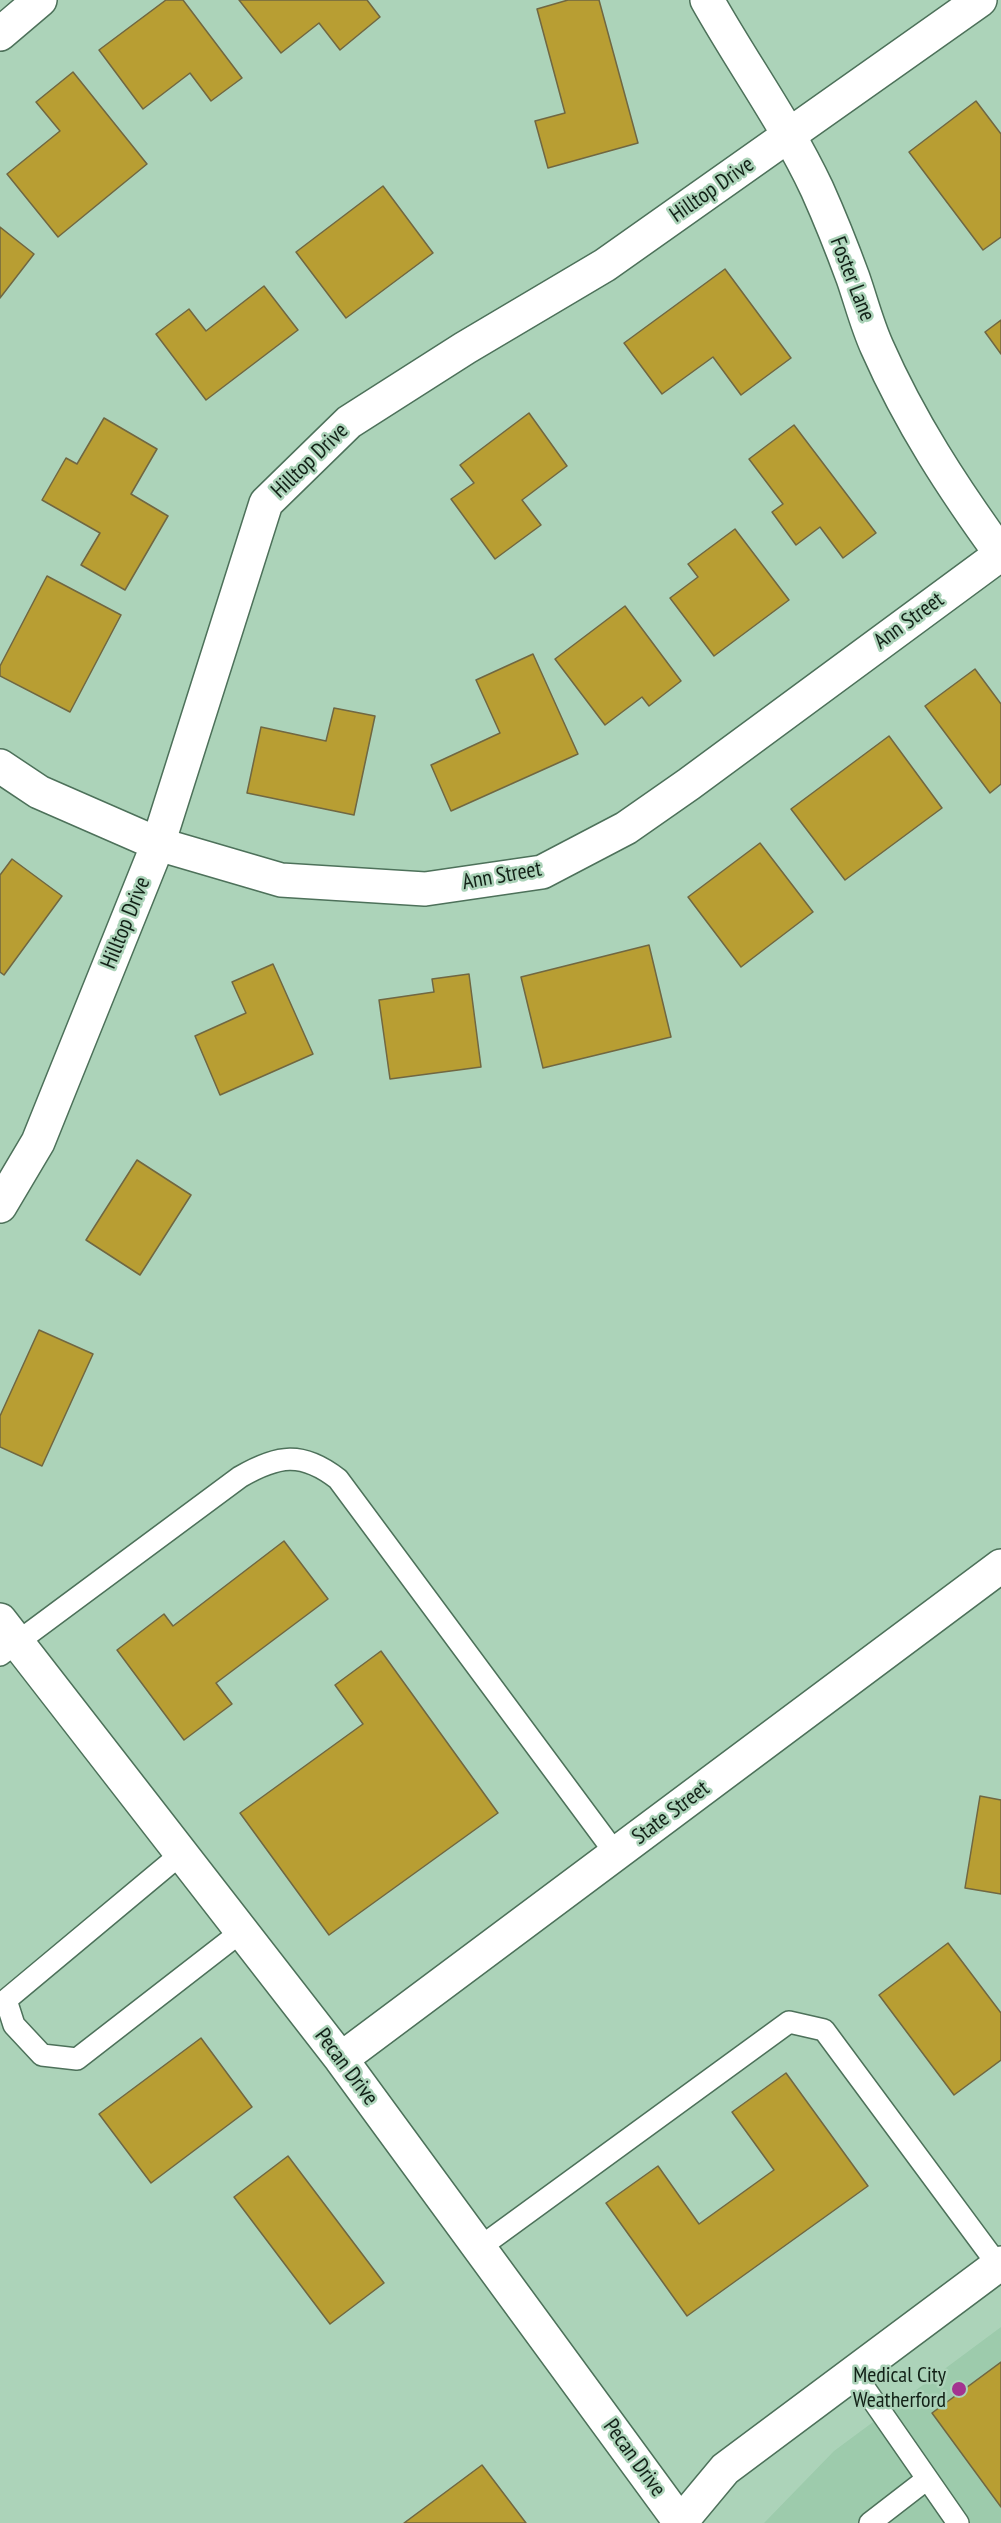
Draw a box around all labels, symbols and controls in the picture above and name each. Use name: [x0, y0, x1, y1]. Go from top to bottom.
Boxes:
street label: Hilltop Drive: [665, 152, 759, 228]
street label: Foster Lane: [824, 233, 880, 325]
street label: Hilltop Drive: [266, 418, 354, 504]
street label: Ann Street: [869, 587, 949, 655]
street label: Ann Street: [460, 856, 544, 896]
street label: Hilltop Drive: [96, 873, 156, 973]
street label: State Street: [627, 1776, 715, 1850]
street label: Pecan Drive: [309, 2023, 383, 2111]
place label: Medical City Weatherford: [853, 2363, 946, 2414]
marker: Medical City Weatherford: [950, 2380, 968, 2398]
street label: Pecan Drive: [597, 2414, 671, 2502]

